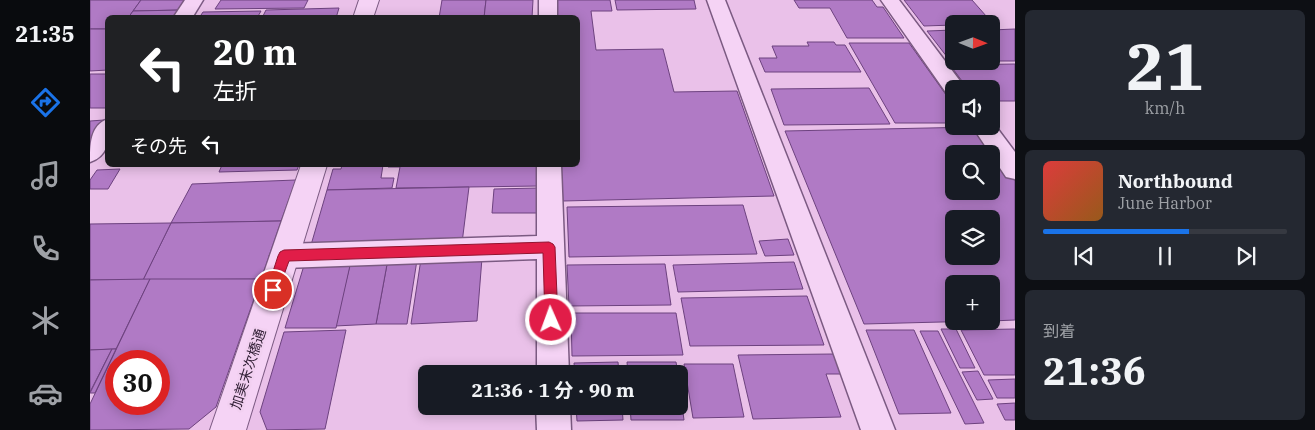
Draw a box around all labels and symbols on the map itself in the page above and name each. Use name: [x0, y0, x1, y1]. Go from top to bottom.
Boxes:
north arrow: [945, 15, 1000, 70]
pin: [252, 269, 294, 311]
position arrow: [524, 293, 576, 345]
street label: 加美末次橋通: [226, 326, 270, 412]
speed limit sign: 30: [105, 350, 170, 415]

